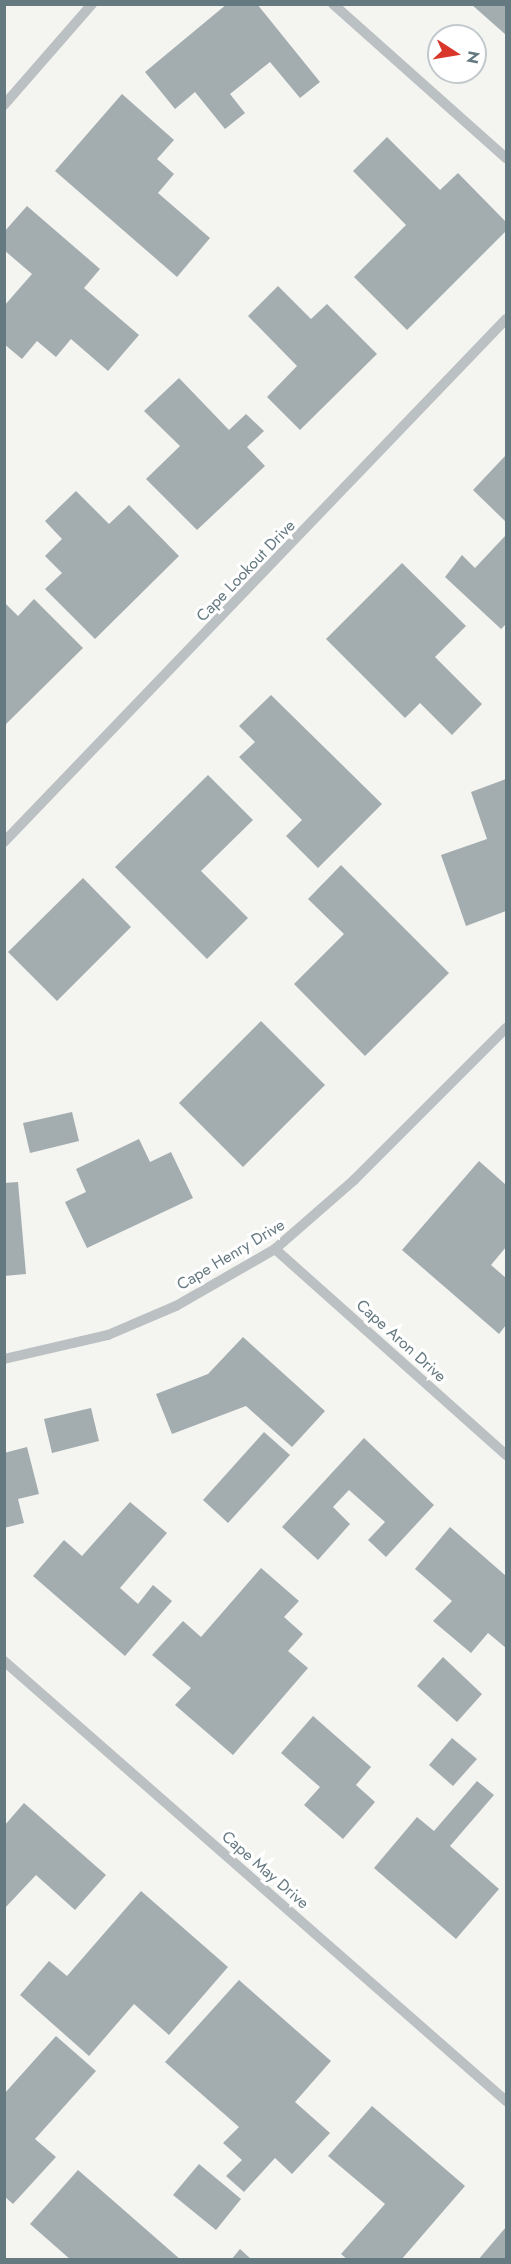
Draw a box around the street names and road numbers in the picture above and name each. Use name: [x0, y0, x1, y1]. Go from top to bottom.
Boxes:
street label: Cape Lookout Drive: [193, 516, 299, 626]
street label: Cape Henry Drive: [174, 1215, 288, 1295]
street label: Cape Aron Drive: [352, 1296, 450, 1386]
street label: Cape May Drive: [218, 1827, 312, 1913]

